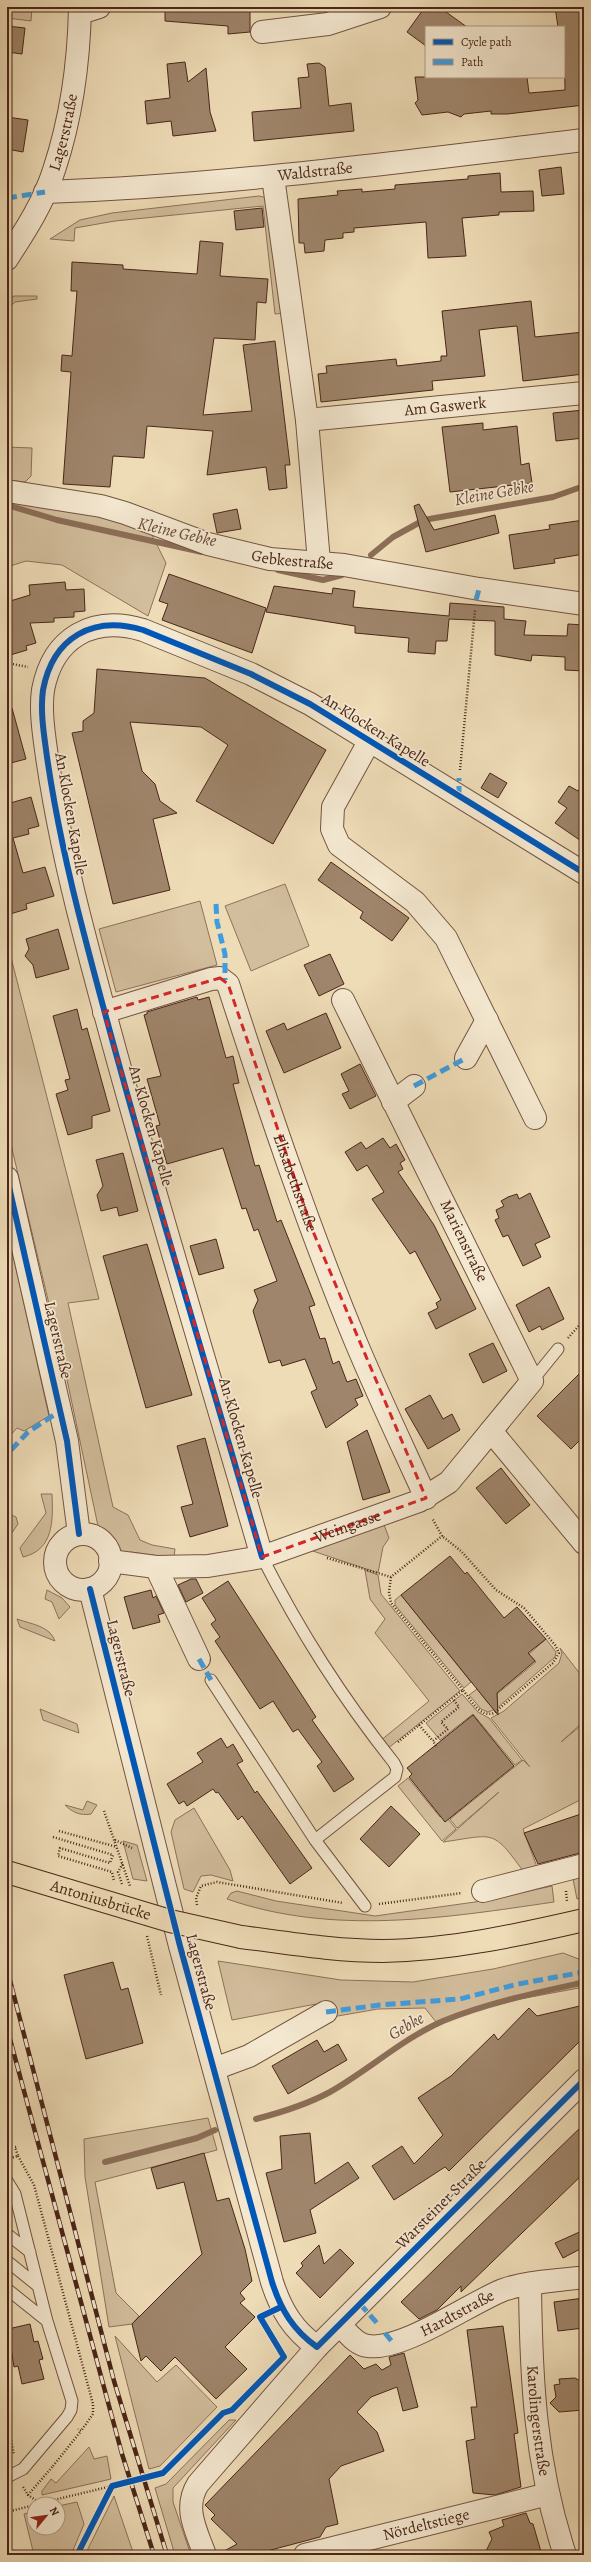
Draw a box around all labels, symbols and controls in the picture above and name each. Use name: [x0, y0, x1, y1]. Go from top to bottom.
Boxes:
legend: [425, 26, 565, 78]
text: Cycle path: [461, 34, 512, 50]
text: Path: [461, 54, 484, 70]
street label: Lagerstraße: [43, 92, 83, 174]
street label: Waldstraße: [276, 157, 354, 187]
street label: Am Gaswerk: [402, 392, 487, 422]
water label: Kleine Gebke: [453, 475, 535, 511]
water label: Kleine Gebke: [135, 512, 219, 552]
street label: Gebkestraße: [249, 544, 334, 575]
street label: An Klocken Kapelle: [317, 687, 435, 772]
street label: An Klocken Kapelle: [49, 750, 93, 877]
street label: An Klocken Kapelle: [123, 1062, 179, 1189]
street label: Elisabethstraße: [268, 1131, 323, 1235]
street label: Marienstraße: [435, 1196, 493, 1286]
street label: Lagerstraße: [38, 1299, 78, 1381]
street label: An Klocken Kapelle: [213, 1374, 269, 1501]
street label: Weingasse: [310, 1504, 384, 1549]
street label: Lagerstraße: [101, 1617, 141, 1699]
street label: Antoniusbrücke: [47, 1874, 154, 1926]
street label: Lagerstraße: [180, 1931, 222, 2013]
water label: Gebke: [384, 2007, 428, 2045]
street label: Warsteiner Straße: [390, 2154, 491, 2255]
street label: Hardtstraße: [416, 2285, 498, 2342]
street label: Karolingerstraße: [521, 2365, 556, 2478]
north arrow: [26, 2496, 66, 2536]
street label: Nördeltstiege: [381, 2503, 472, 2546]
text: N: [46, 2504, 63, 2519]

